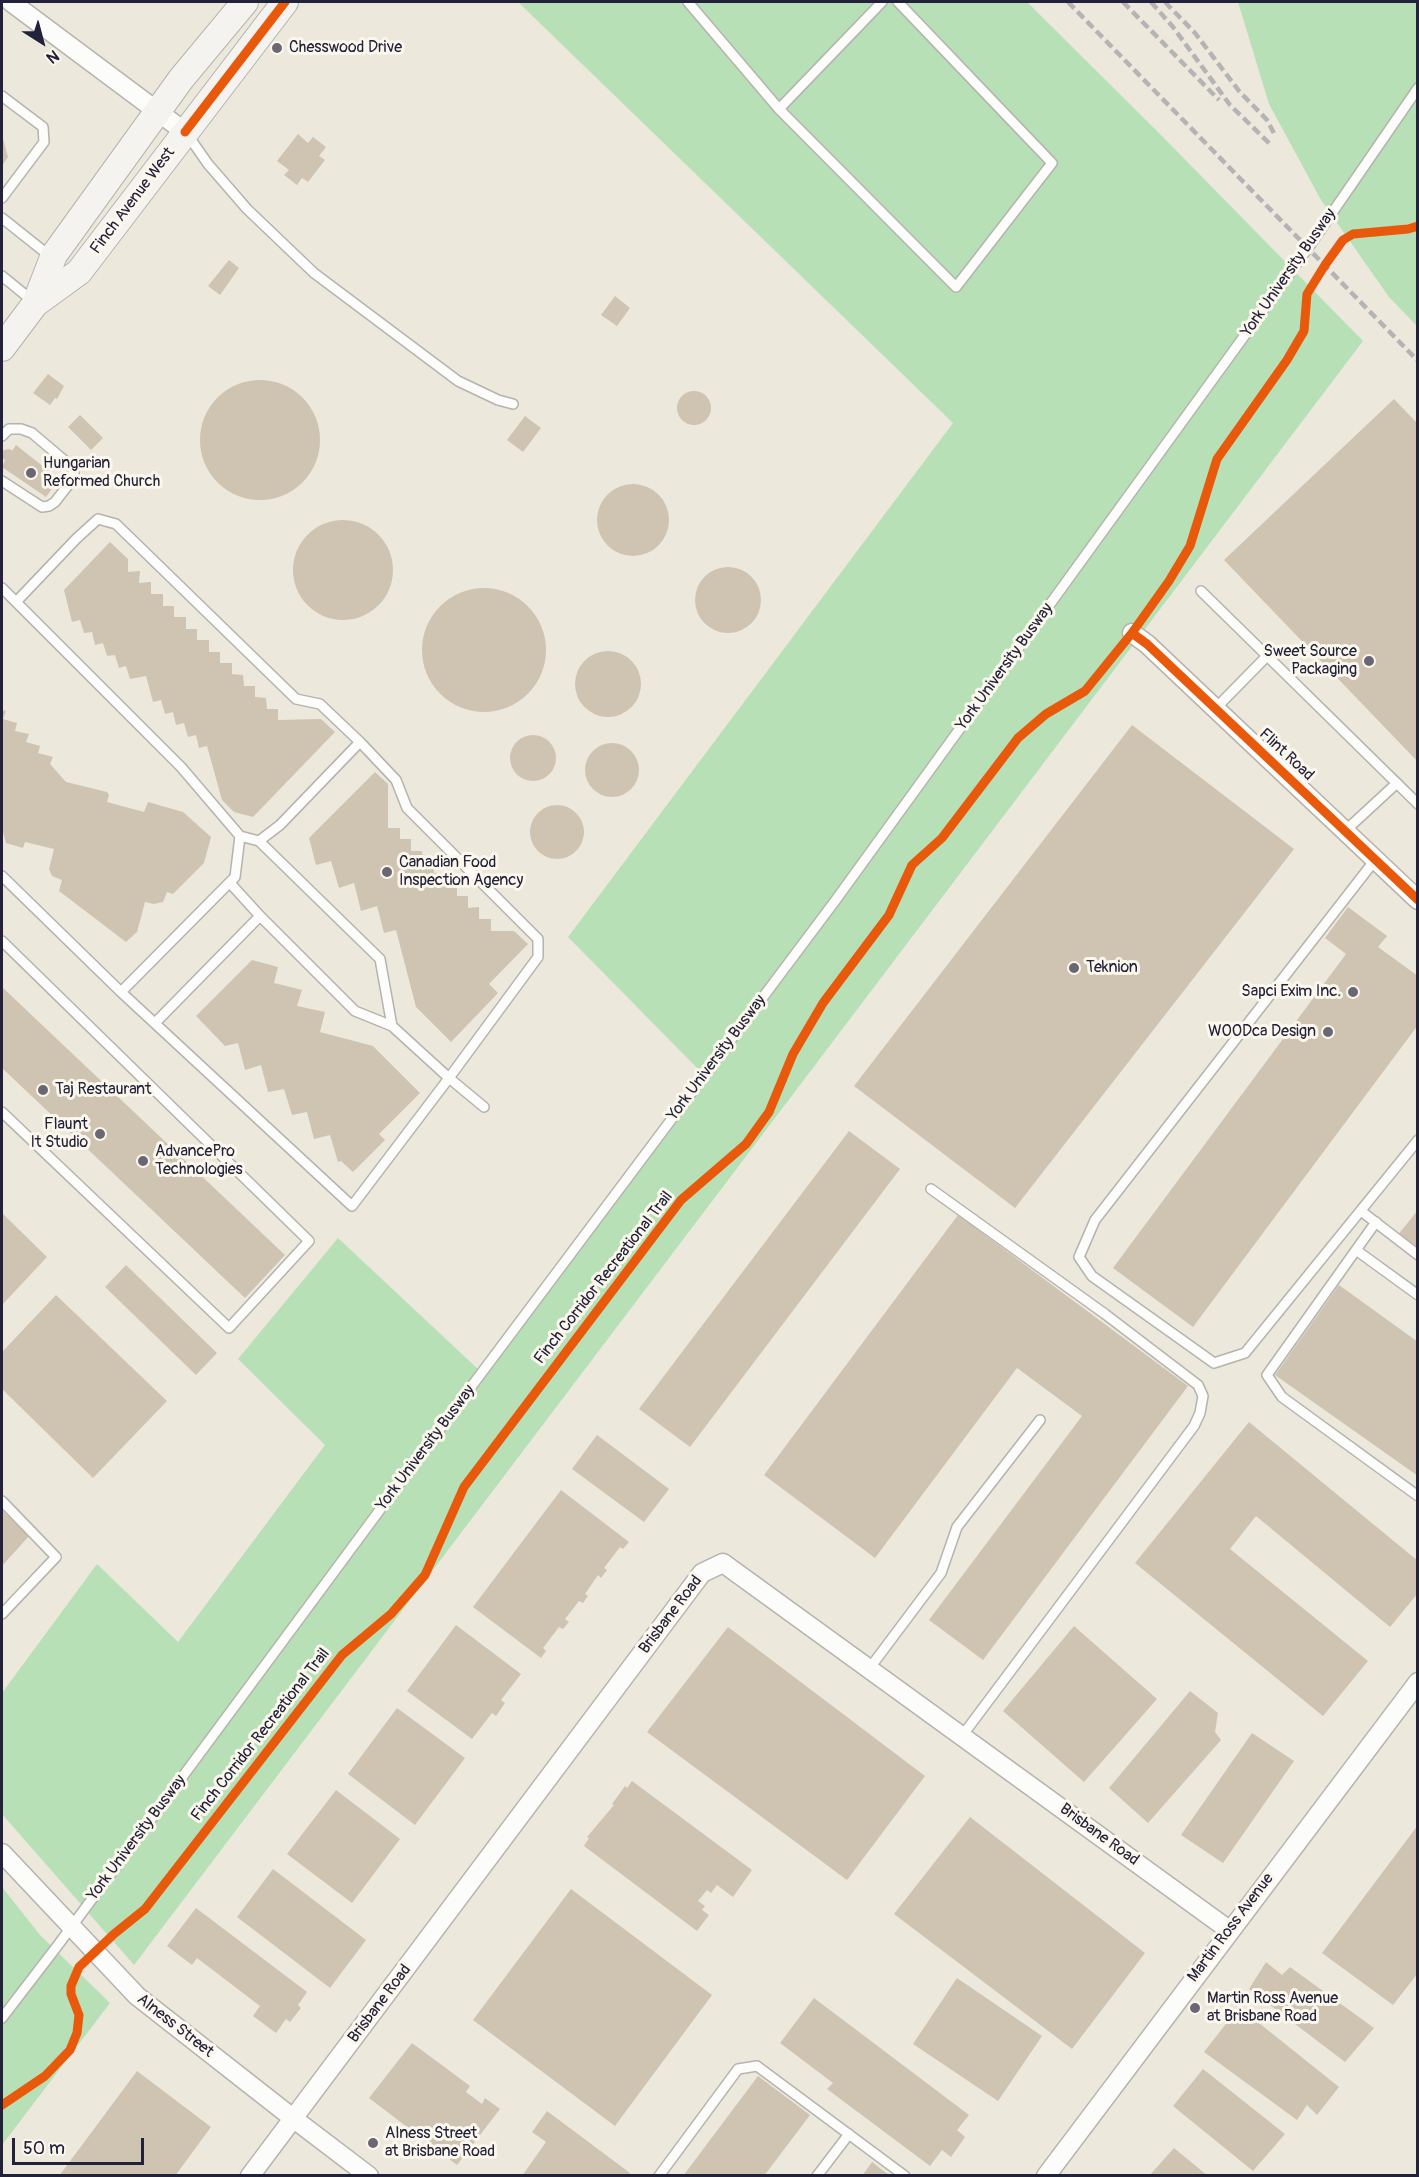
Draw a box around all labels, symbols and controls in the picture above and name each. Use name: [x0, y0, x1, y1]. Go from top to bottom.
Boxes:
north arrow: [12, 12, 72, 72]
place label: Chesswood Drive: [289, 38, 402, 58]
marker: Chesswood Drive: [270, 41, 284, 55]
text: N: [42, 45, 63, 68]
street label: Finch Avenue West: [87, 144, 179, 258]
street label: York University Busway: [1237, 205, 1341, 341]
place label: Hungarian Reformed Church: [43, 454, 160, 492]
marker: Hungarian Reformed Church: [24, 466, 38, 480]
street label: York University Busway: [953, 600, 1057, 734]
place label: Sweet Source Packaging: [1263, 642, 1357, 680]
marker: Sweet Source Packaging: [1362, 654, 1376, 668]
street label: Flint Road: [1255, 725, 1317, 785]
place label: Canadian Food Inspection Agency: [399, 853, 523, 891]
marker: Canadian Food Inspection Agency: [380, 865, 394, 879]
place label: Teknion: [1086, 958, 1138, 978]
marker: Teknion: [1067, 961, 1081, 975]
place label: Sapci Exim Inc.: [1241, 982, 1341, 1002]
marker: Sapci Exim Inc.: [1346, 985, 1360, 999]
street label: York University Busway: [664, 991, 770, 1125]
place label: WOODca Design: [1208, 1022, 1316, 1042]
marker: WOODca Design: [1321, 1025, 1335, 1039]
place label: Taj Restaurant: [55, 1080, 151, 1100]
marker: Taj Restaurant: [36, 1083, 50, 1097]
place label: Flaunt It Studio: [30, 1115, 88, 1153]
marker: Flaunt It Studio: [93, 1127, 107, 1141]
place label: AdvancePro Technologies: [155, 1142, 243, 1180]
marker: AdvancePro Technologies: [136, 1154, 150, 1168]
street label: Finch Corridor Recreational Trail: [531, 1188, 677, 1368]
street label: York University Busway: [373, 1381, 479, 1515]
street label: Brisbane Road: [635, 1572, 707, 1658]
street label: Finch Corridor Recreational Trail: [188, 1645, 334, 1825]
street label: York University Busway: [84, 1771, 190, 1905]
street label: Brisbane Road: [1056, 1800, 1142, 1870]
street label: Martin Ross Avenue: [1184, 1870, 1278, 1986]
street label: Brisbane Road: [344, 1961, 416, 2047]
place label: Martin Ross Avenue at Brisbane Road: [1207, 1989, 1338, 2027]
street label: Alness Street: [133, 1990, 217, 2062]
marker: Martin Ross Avenue at Brisbane Road: [1188, 2001, 1202, 2015]
place label: Alness Street at Brisbane Road: [385, 2124, 495, 2162]
scale bar: [15, 2126, 147, 2164]
marker: Alness Street at Brisbane Road: [366, 2136, 380, 2150]
text: 50 m: [23, 2137, 65, 2160]

